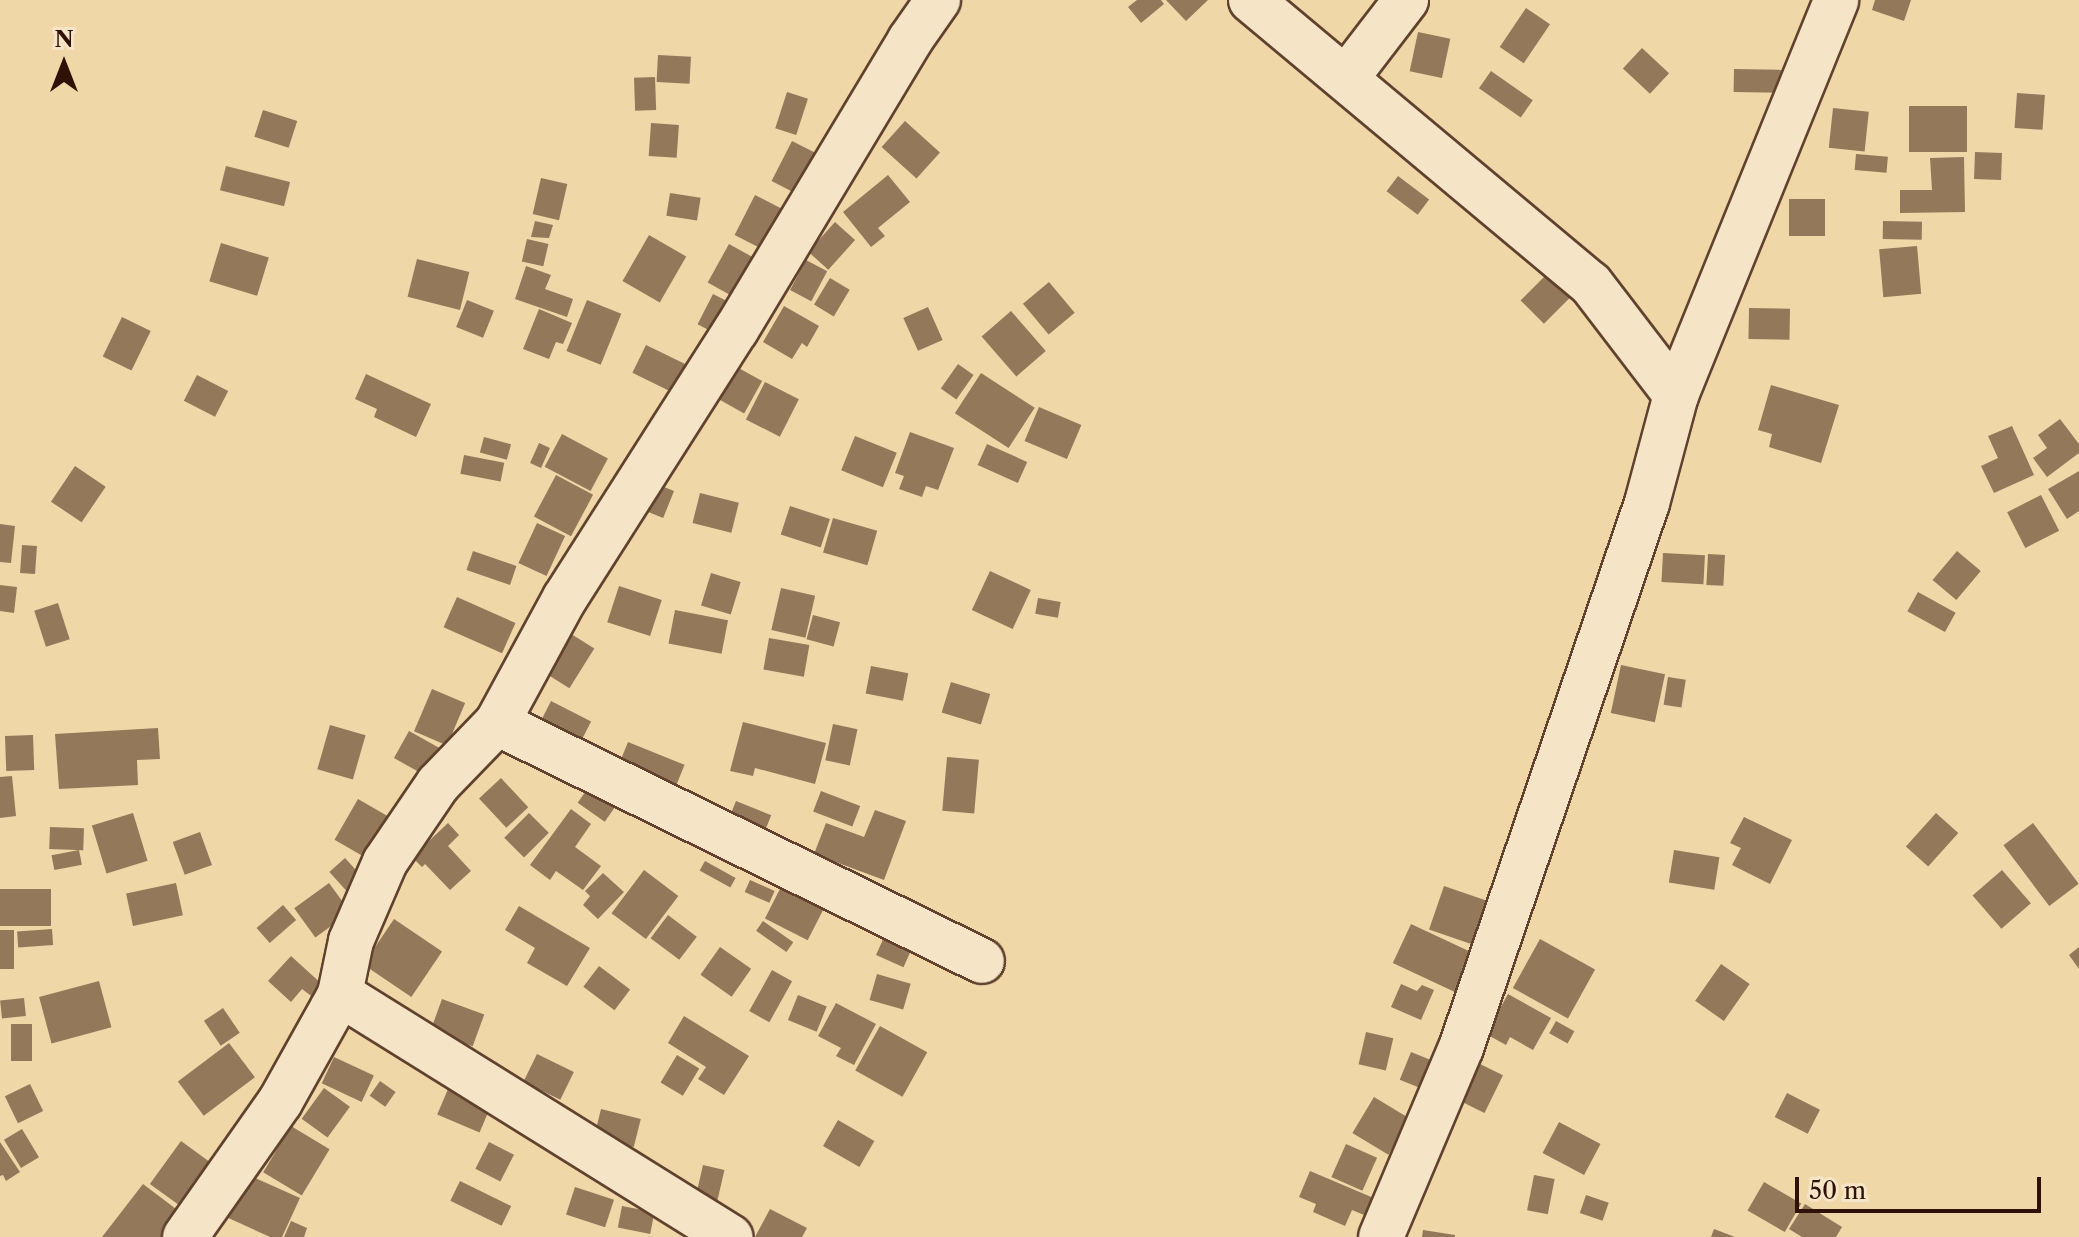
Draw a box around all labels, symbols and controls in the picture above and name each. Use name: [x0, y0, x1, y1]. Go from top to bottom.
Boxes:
north arrow: [24, 24, 104, 104]
text: N: [54, 26, 74, 53]
scale bar: [1799, 1161, 2045, 1211]
text: 50 m: [1809, 1176, 1866, 1205]

